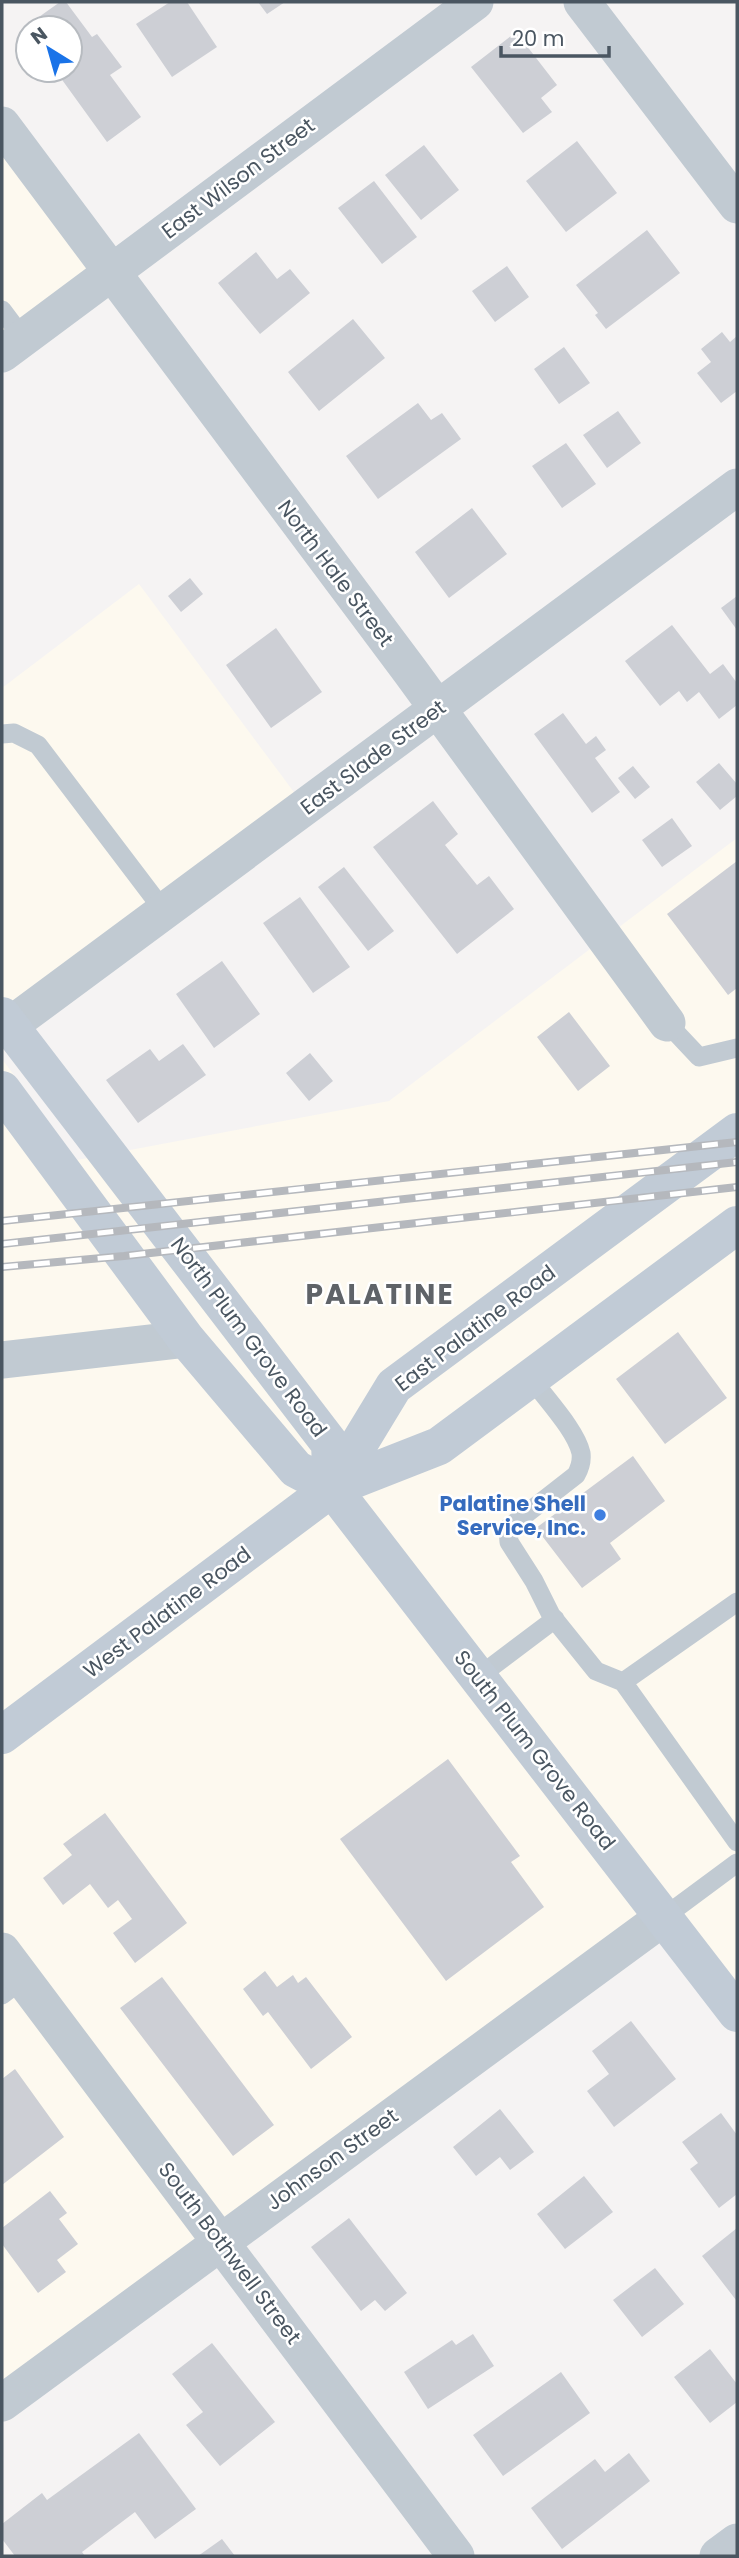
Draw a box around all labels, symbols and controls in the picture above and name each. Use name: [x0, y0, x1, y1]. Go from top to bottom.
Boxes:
north arrow: [14, 14, 84, 84]
scale bar: [501, 14, 610, 58]
text: N: [25, 21, 53, 51]
text: 20 m: [512, 24, 565, 53]
street label: East Wilson Street: [155, 111, 321, 245]
street label: North Hale Street: [271, 494, 401, 652]
street label: East Slade Street: [294, 693, 452, 821]
street label: North Plum Grove Road: [164, 1231, 334, 1443]
street label: East Palatine Road: [389, 1258, 561, 1398]
district label: PALATINE: [305, 1275, 455, 1314]
place label: Palatine Shell Service, Inc.: [440, 1489, 586, 1542]
marker: Palatine Shell Service, Inc.: [592, 1507, 608, 1523]
street label: West Palatine Road: [77, 1539, 257, 1685]
street label: South Plum Grove Road: [448, 1644, 622, 1856]
street label: Johnson Street: [260, 2101, 404, 2217]
street label: South Bothwell Street: [152, 2156, 308, 2350]

